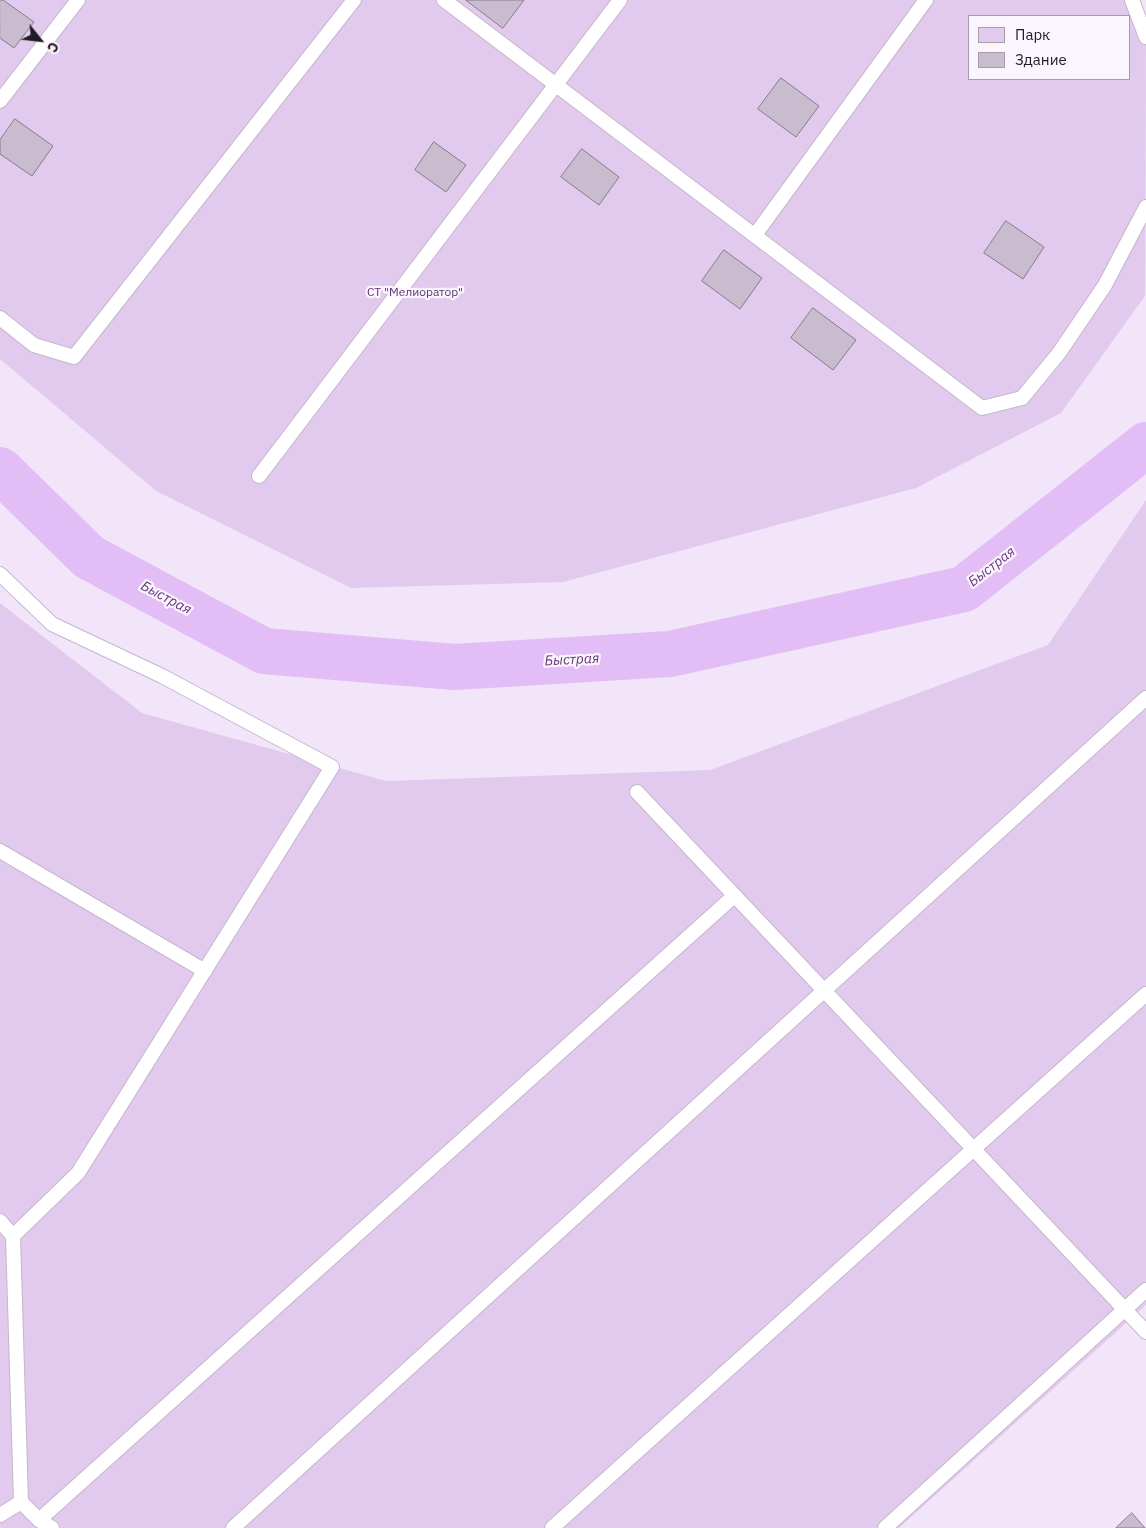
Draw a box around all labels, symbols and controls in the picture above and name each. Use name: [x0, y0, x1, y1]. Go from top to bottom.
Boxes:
north arrow: [15, 15, 65, 65]
legend: [968, 15, 1131, 80]
text: Парк: [1015, 25, 1050, 44]
text: С: [43, 39, 63, 56]
text: Здание: [1015, 50, 1067, 69]
park label: СТ "Мелиоратор": [367, 286, 463, 300]
water label: Быстрая: [965, 543, 1019, 591]
water label: Быстрая: [138, 578, 194, 618]
water label: Быстрая: [544, 650, 600, 670]

